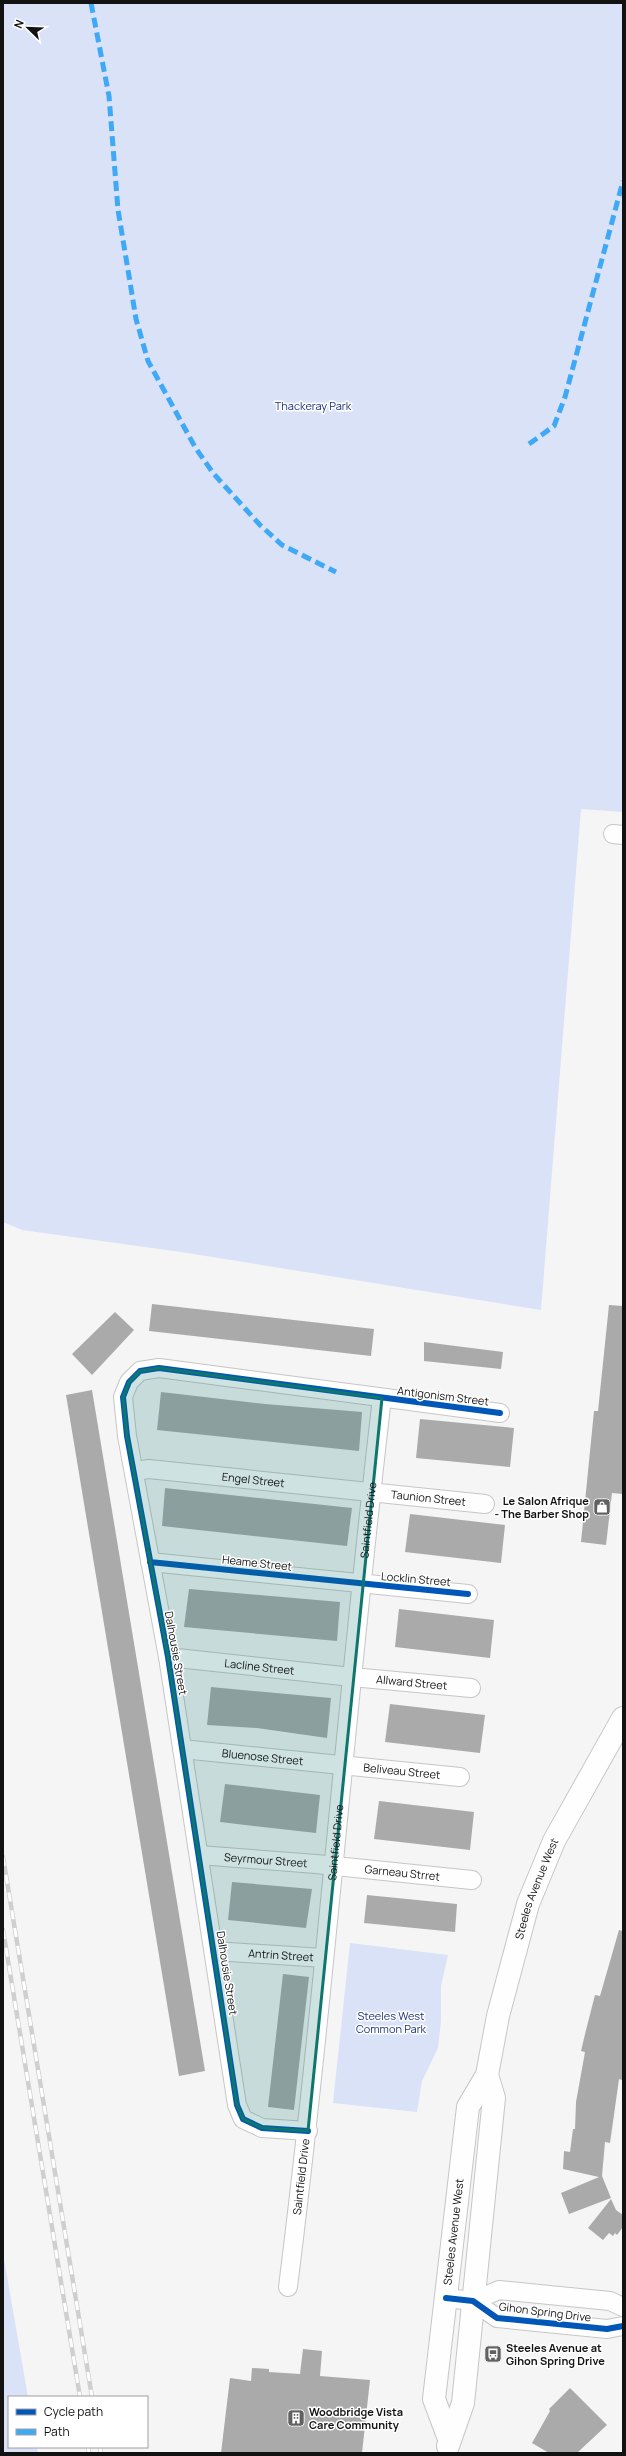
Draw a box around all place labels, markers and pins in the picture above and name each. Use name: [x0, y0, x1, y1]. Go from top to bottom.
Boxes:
place label: Le Salon Afrique - The Barber Shop: [494, 1493, 589, 1521]
shop icon: Le Salon Afrique - The Barber Shop: [592, 1497, 612, 1517]
place label: Steeles Avenue at Gihon Spring Drive: [506, 2340, 605, 2368]
bus stop icon: Steeles Avenue at Gihon Spring Drive: [483, 2344, 503, 2364]
place label: Woodbridge Vista Care Community: [309, 2404, 403, 2432]
building icon: Woodbridge Vista Care Community: [286, 2408, 306, 2428]

